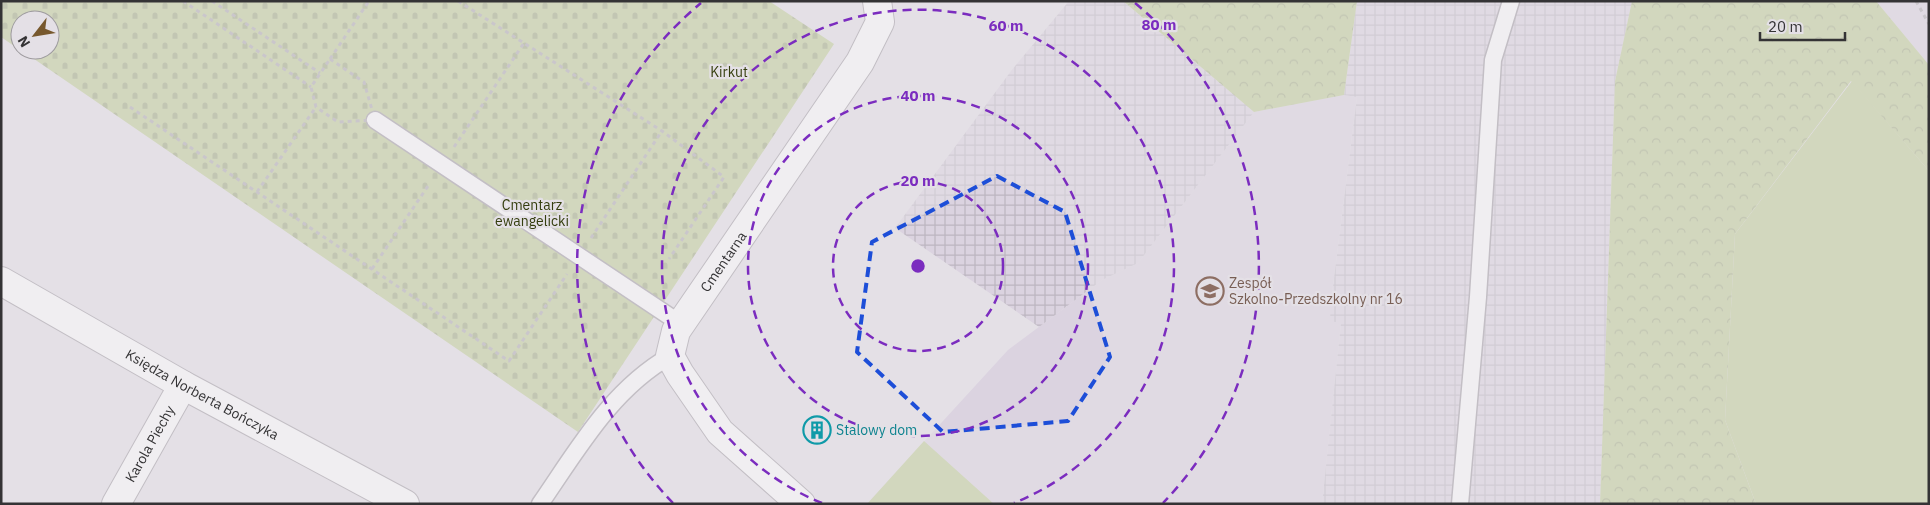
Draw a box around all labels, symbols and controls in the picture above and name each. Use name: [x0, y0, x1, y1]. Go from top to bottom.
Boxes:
north arrow: [10, 10, 60, 60]
scale bar: [1760, 10, 1845, 42]
text: 80 m: [1142, 15, 1176, 34]
text: 60 m: [989, 16, 1023, 35]
text: 20 m: [1768, 17, 1803, 36]
text: N: [14, 33, 34, 51]
park label: Kirkut: [710, 63, 748, 81]
text: 40 m: [901, 86, 935, 105]
text: 20 m: [901, 171, 935, 190]
park label: Cmentarz ewangelicki: [495, 196, 569, 230]
street label: Cmentarna: [696, 228, 751, 296]
centre of rings: [909, 257, 927, 275]
place label: Zespół Szkolno-Przedszkolny nr 16: [1229, 274, 1403, 308]
school or university icon: Zespół Szkolno-Przedszkolny nr 16: [1195, 276, 1225, 306]
street label: Księdza Norberta Bończyka: [122, 345, 282, 444]
street label: Karola Piechy: [121, 402, 179, 485]
building icon: Stalowy dom: [802, 415, 832, 445]
place label: Stalowy dom: [836, 421, 917, 439]

